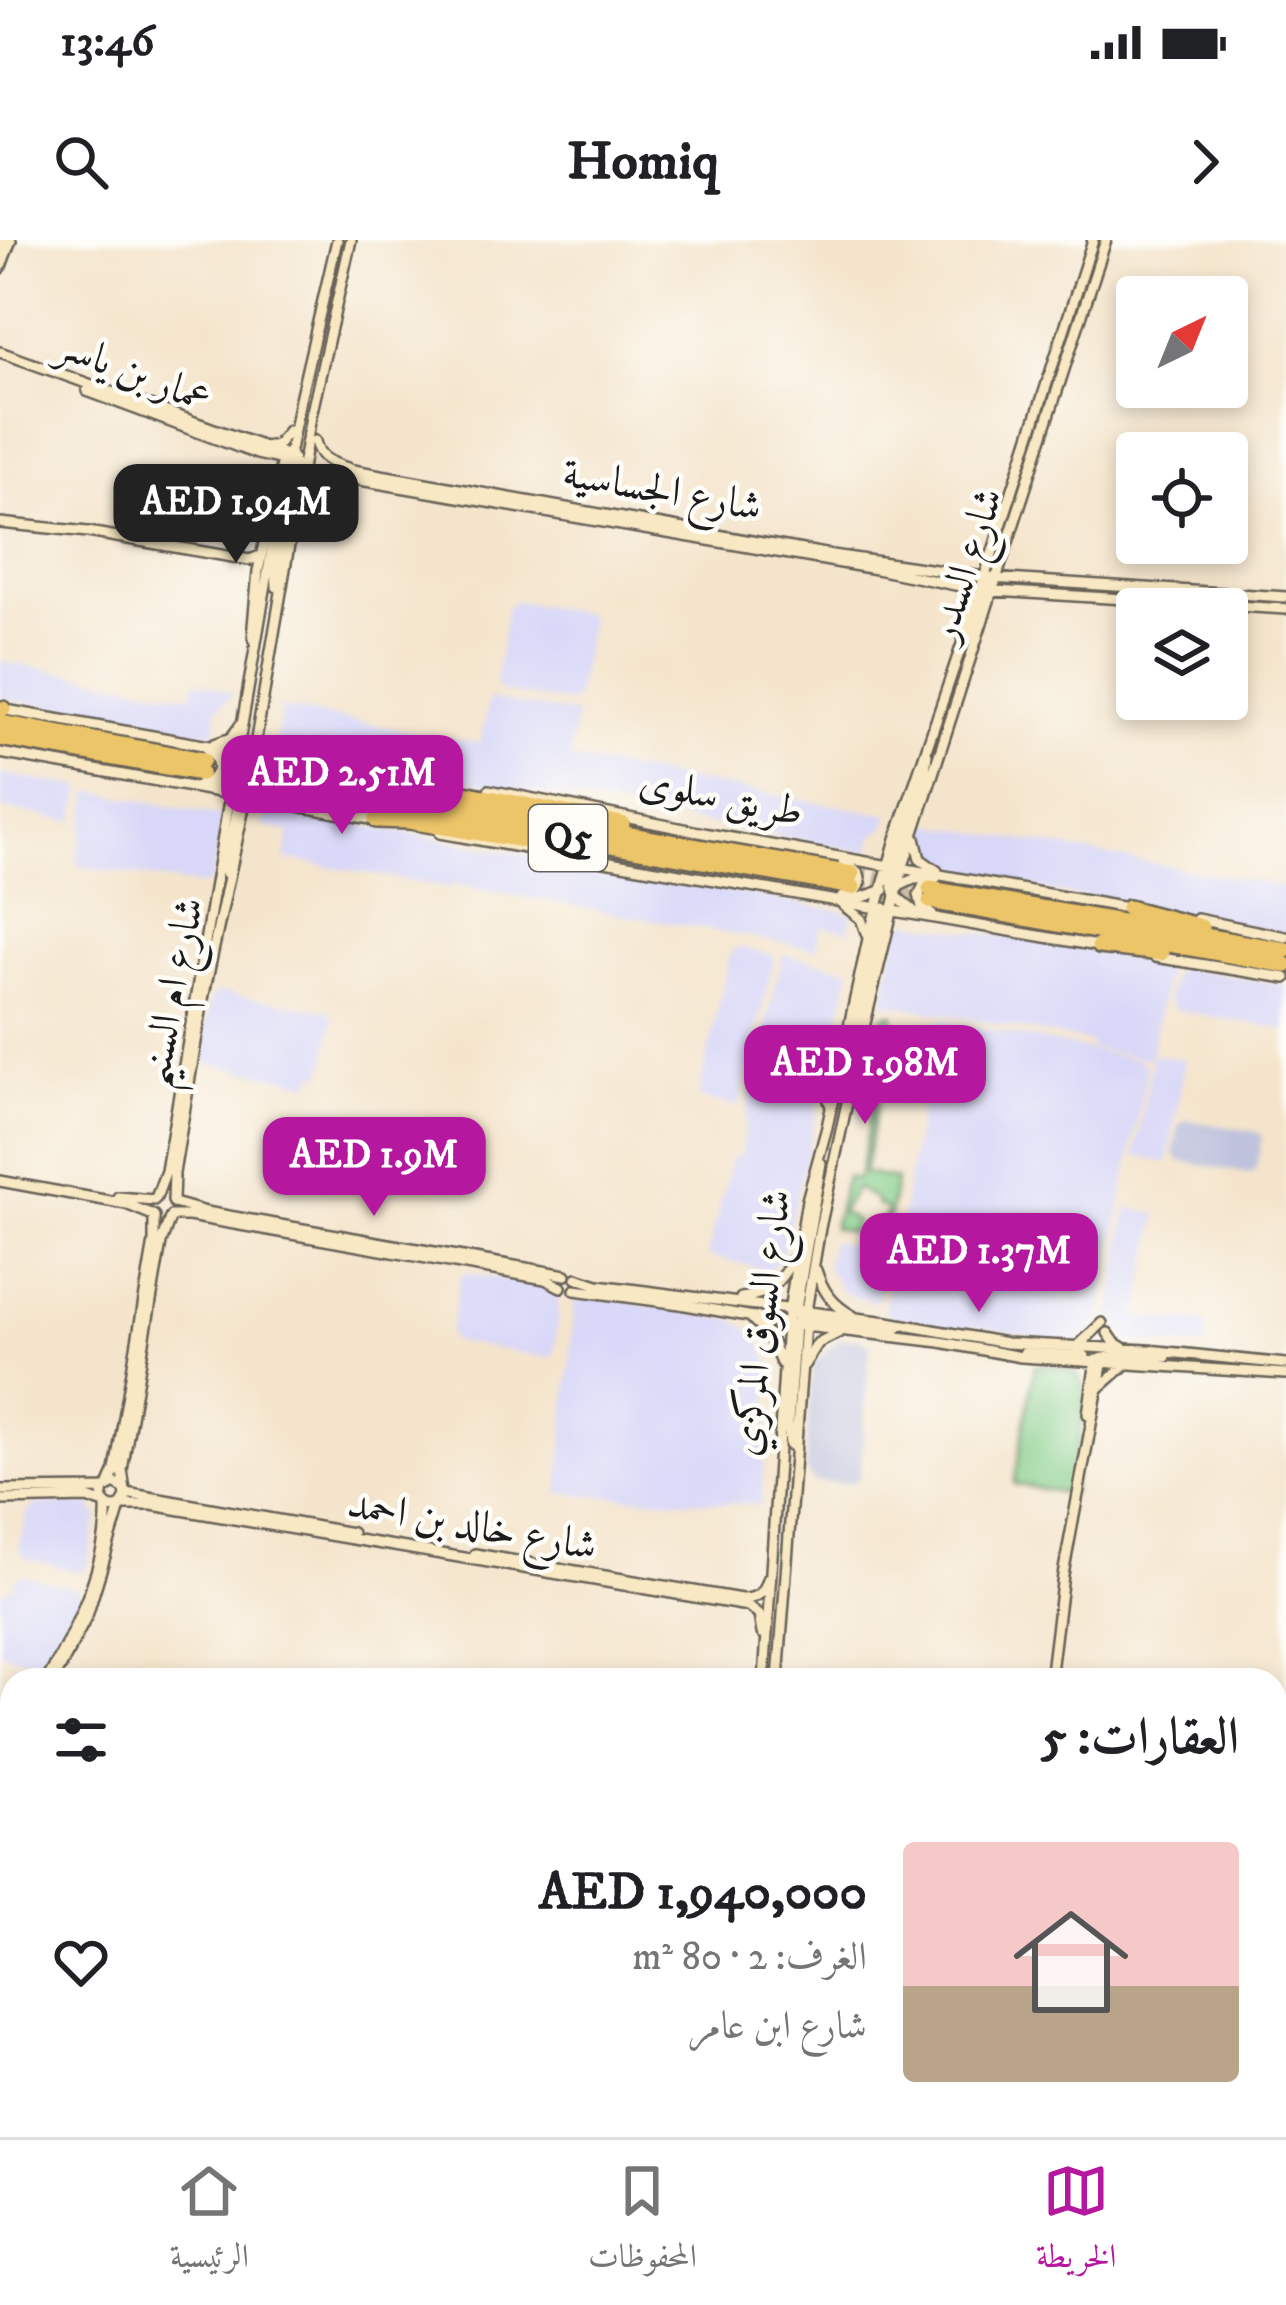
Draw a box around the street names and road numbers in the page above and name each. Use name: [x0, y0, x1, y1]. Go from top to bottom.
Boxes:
street label: عمار بن ياسر: [46, 319, 218, 426]
street label: شارع الجساسية: [557, 448, 766, 541]
street label: شارع السدر: [917, 481, 1023, 655]
street label: طريق سلوى: [635, 757, 807, 839]
road number: Q5: [529, 805, 607, 871]
street label: شارع ام السنيم: [129, 893, 230, 1095]
street label: شارع السوق المركزي: [720, 1187, 811, 1460]
street label: شارع خالد بن احمد: [342, 1478, 601, 1580]

